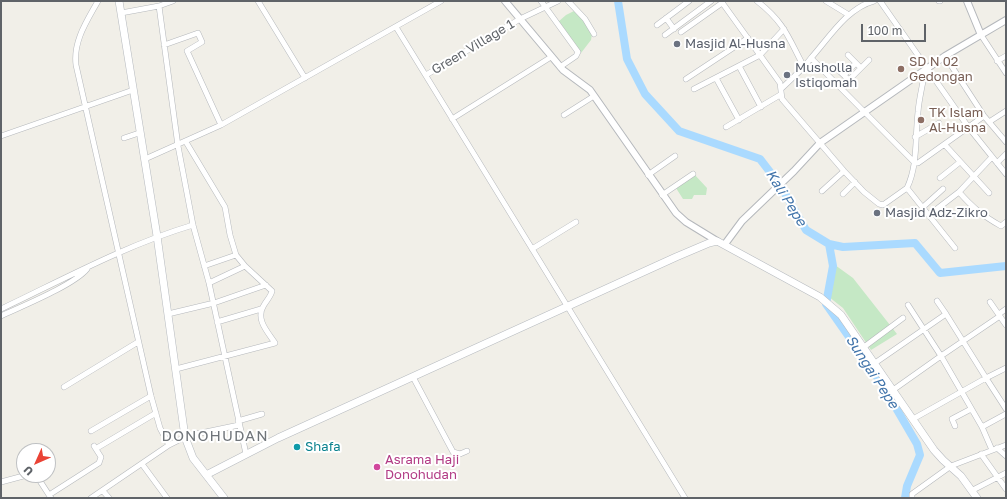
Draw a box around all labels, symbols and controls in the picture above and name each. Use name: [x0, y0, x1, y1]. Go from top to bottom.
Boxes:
street label: Green Village 1: [429, 16, 517, 78]
scale bar: [863, 16, 928, 42]
text: 100 m: [868, 23, 902, 38]
place label: Masjid Al-Husna: [685, 36, 786, 52]
marker: Masjid Al-Husna: [672, 39, 682, 49]
place label: SD N 02 Gedongan: [909, 54, 973, 85]
place label: Musholla Istiqomah: [795, 60, 857, 91]
marker: SD N 02 Gedongan: [896, 64, 906, 74]
marker: Musholla Istiqomah: [782, 70, 792, 80]
place label: TK Islam Al-Husna: [929, 105, 986, 136]
marker: TK Islam Al-Husna: [916, 115, 926, 125]
water label: Kali Pepe: [762, 167, 810, 229]
place label: Masjid Adz-Zikro: [885, 205, 988, 221]
marker: Masjid Adz-Zikro: [872, 208, 882, 218]
water label: Sungai Pepe: [842, 332, 902, 412]
district label: DONOHUDAN: [161, 427, 269, 445]
place label: Shafa: [305, 439, 340, 455]
marker: Shafa: [292, 442, 302, 452]
north arrow: [16, 443, 56, 483]
place label: Asrama Haji Donohudan: [385, 452, 459, 483]
marker: Asrama Haji Donohudan: [372, 462, 382, 472]
text: U: [20, 464, 35, 479]

